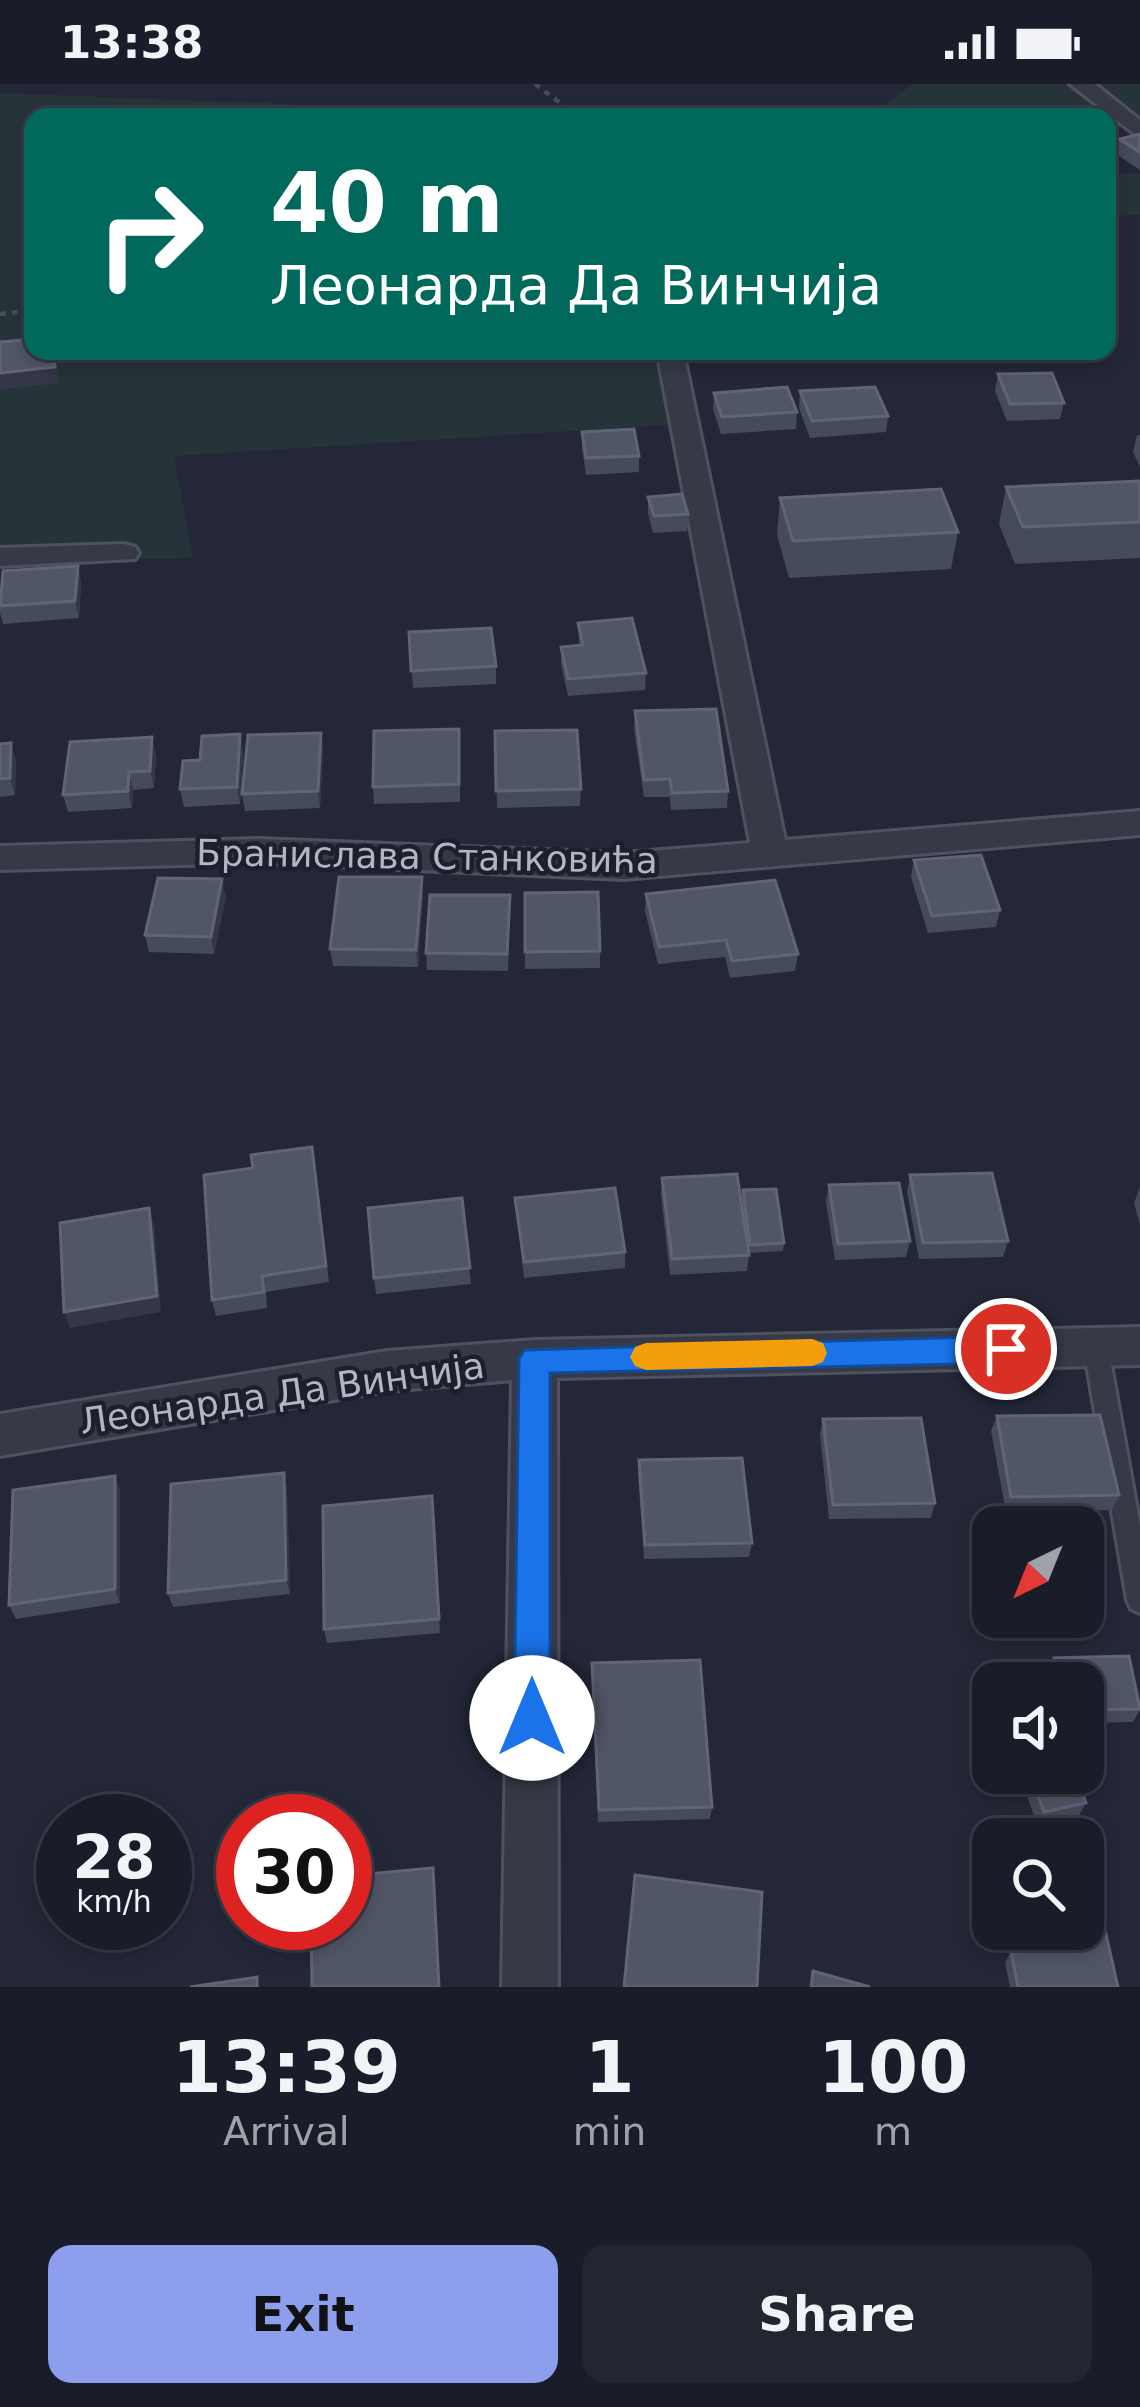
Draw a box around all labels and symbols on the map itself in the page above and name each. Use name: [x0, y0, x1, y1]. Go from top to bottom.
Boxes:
street label: Бранислава Станковића: [196, 832, 658, 881]
pin: [955, 1298, 1057, 1400]
street label: Леонарда Да Винчија: [77, 1345, 487, 1442]
north arrow: [972, 1506, 1104, 1638]
position arrow: [469, 1655, 595, 1781]
speed limit sign: 30: [216, 1794, 372, 1950]

